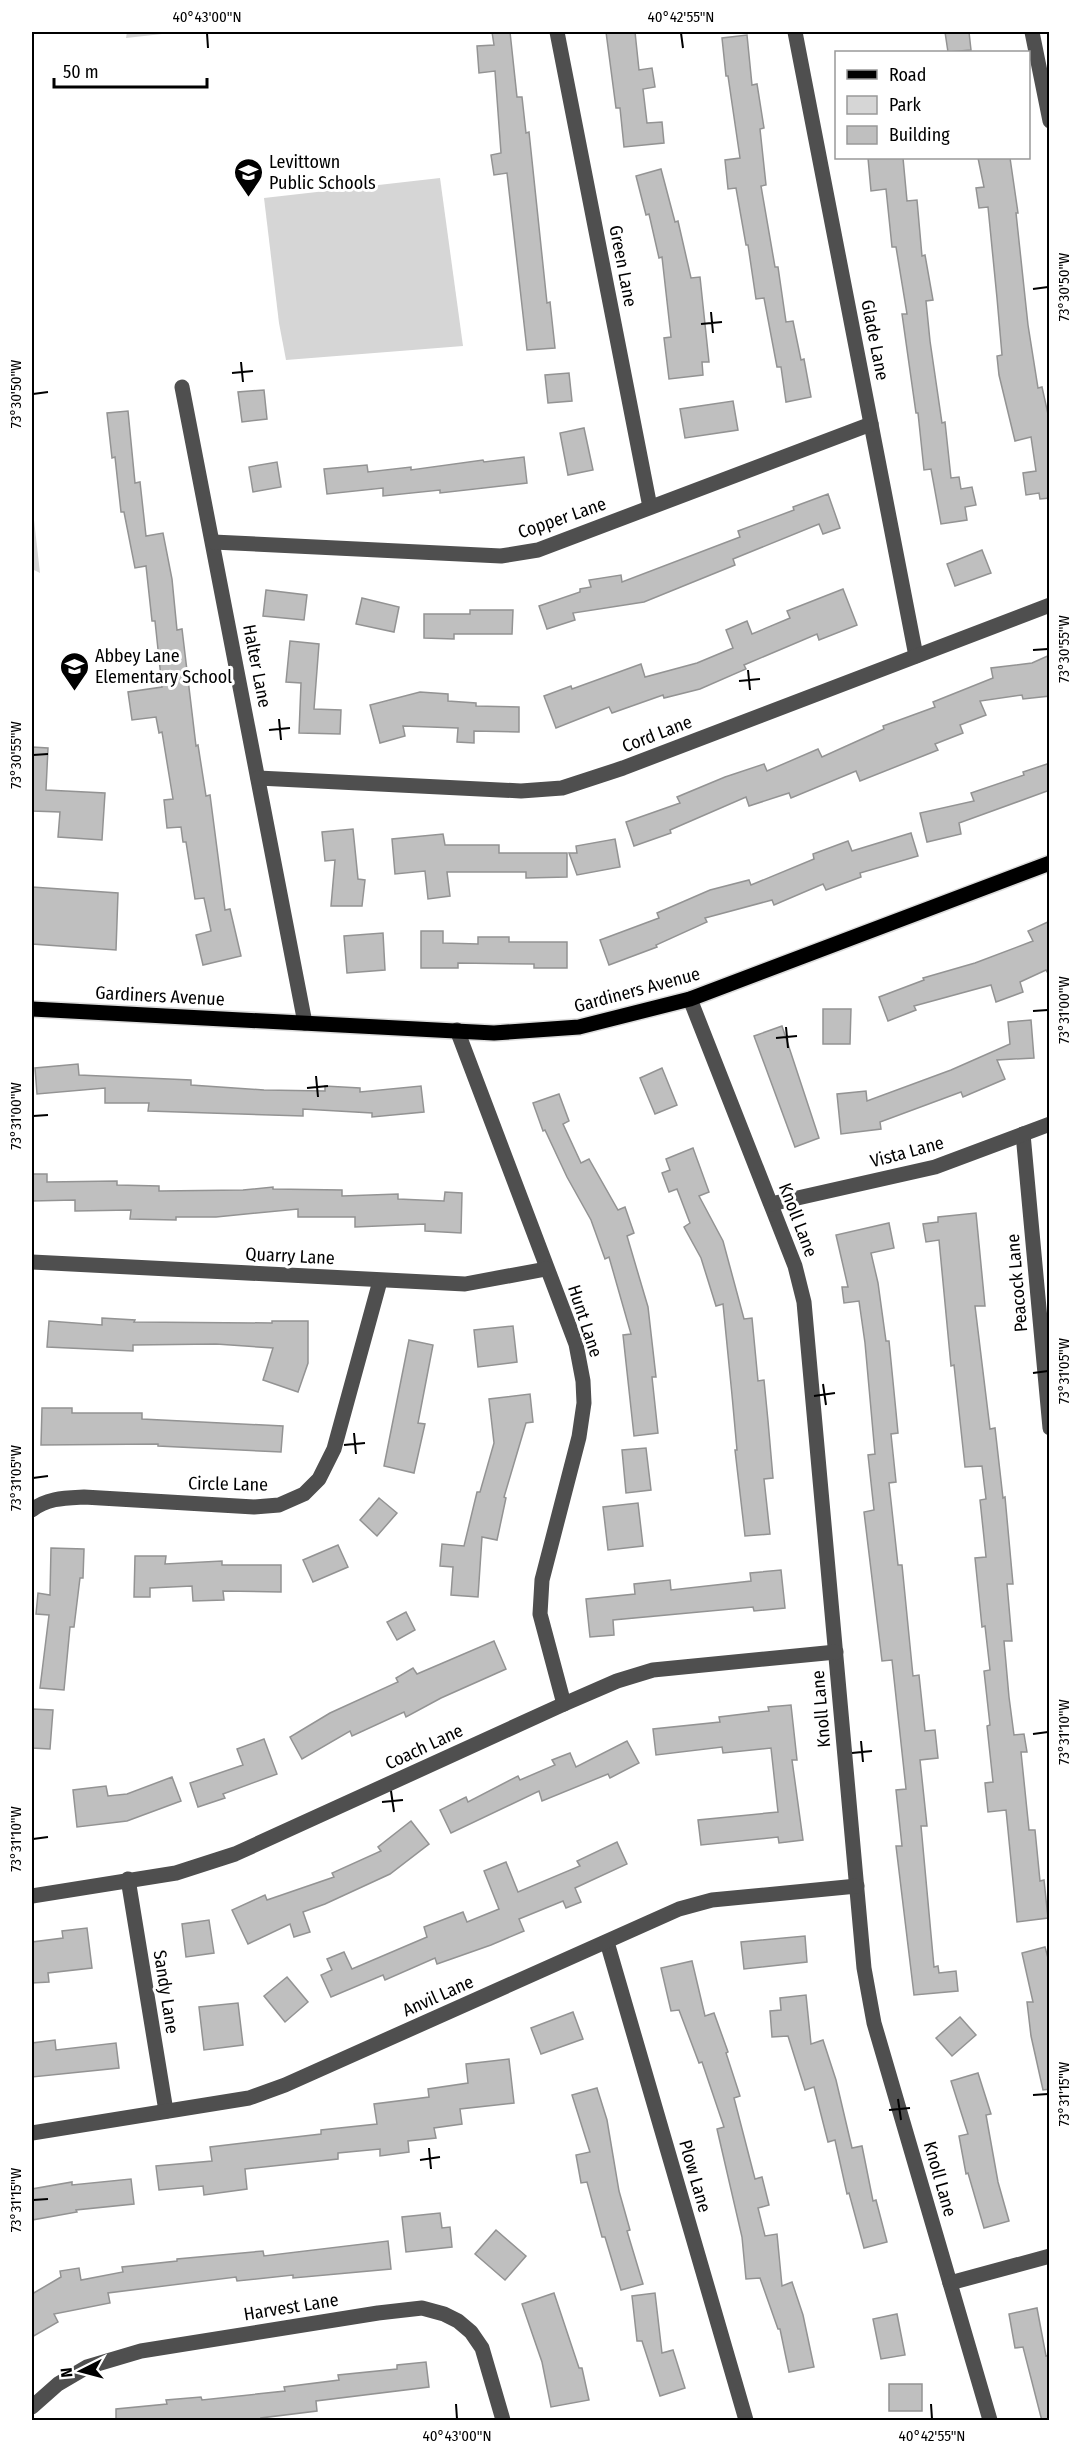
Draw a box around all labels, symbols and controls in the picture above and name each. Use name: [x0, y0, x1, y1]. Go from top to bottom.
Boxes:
text: 40°43'00"N: [172, 8, 242, 26]
text: 40°42'55"N: [648, 8, 714, 26]
scale bar: [54, 51, 207, 89]
legend: [835, 51, 1030, 159]
text: 50 m: [63, 61, 99, 83]
text: Road: [889, 64, 926, 86]
text: Park: [889, 94, 922, 116]
text: Building: [889, 124, 950, 146]
place label: Levittown Public Schools: [269, 151, 376, 194]
school or university icon: Levittown Public Schools: [232, 156, 264, 198]
street label: Green Lane: [604, 223, 642, 309]
text: 73°30'50"W: [1055, 253, 1073, 321]
street label: Glade Lane: [856, 298, 894, 382]
text: 73°30'50"W: [7, 360, 25, 428]
street label: Copper Lane: [515, 493, 609, 543]
text: 73°30'55"W: [1055, 615, 1073, 683]
street label: Halter Lane: [238, 622, 276, 710]
place label: Abbey Lane Elementary School: [95, 645, 232, 688]
school or university icon: Abbey Lane Elementary School: [58, 650, 90, 692]
street label: Cord Lane: [619, 711, 695, 757]
text: 73°30'55"W: [7, 721, 25, 789]
street label: Gardiners Avenue: [572, 963, 702, 1017]
text: 73°31'00"W: [1055, 976, 1073, 1044]
street label: Gardiners Avenue: [95, 982, 225, 1010]
text: 73°31'00"W: [7, 1082, 25, 1150]
street label: Vista Lane: [868, 1132, 946, 1172]
street label: Knoll Lane: [774, 1180, 822, 1260]
street label: Peacock Lane: [1002, 1233, 1032, 1333]
street label: Quarry Lane: [245, 1243, 335, 1269]
street label: Hunt Lane: [563, 1282, 607, 1360]
text: 73°31'05"W: [1055, 1338, 1073, 1404]
text: 73°31'05"W: [7, 1445, 25, 1511]
street label: Circle Lane: [188, 1472, 268, 1496]
street label: Knoll Lane: [807, 1669, 835, 1748]
text: 73°31'10"W: [1055, 1699, 1073, 1765]
street label: Coach Lane: [382, 1719, 467, 1775]
text: 73°31'10"W: [7, 1806, 25, 1872]
street label: Sandy Lane: [149, 1949, 183, 2035]
street label: Anvil Lane: [399, 1971, 477, 2021]
text: 73°31'15"W: [1055, 2062, 1073, 2126]
street label: Plow Lane: [674, 2137, 716, 2215]
street label: Knoll Lane: [919, 2139, 961, 2219]
text: 73°31'15"W: [7, 2168, 25, 2232]
street label: Harvest Lane: [242, 2289, 340, 2325]
north arrow: [51, 2341, 111, 2401]
text: N: [57, 2367, 77, 2378]
text: 40°43'00"N: [422, 2427, 492, 2445]
text: 40°42'55"N: [899, 2427, 965, 2445]

